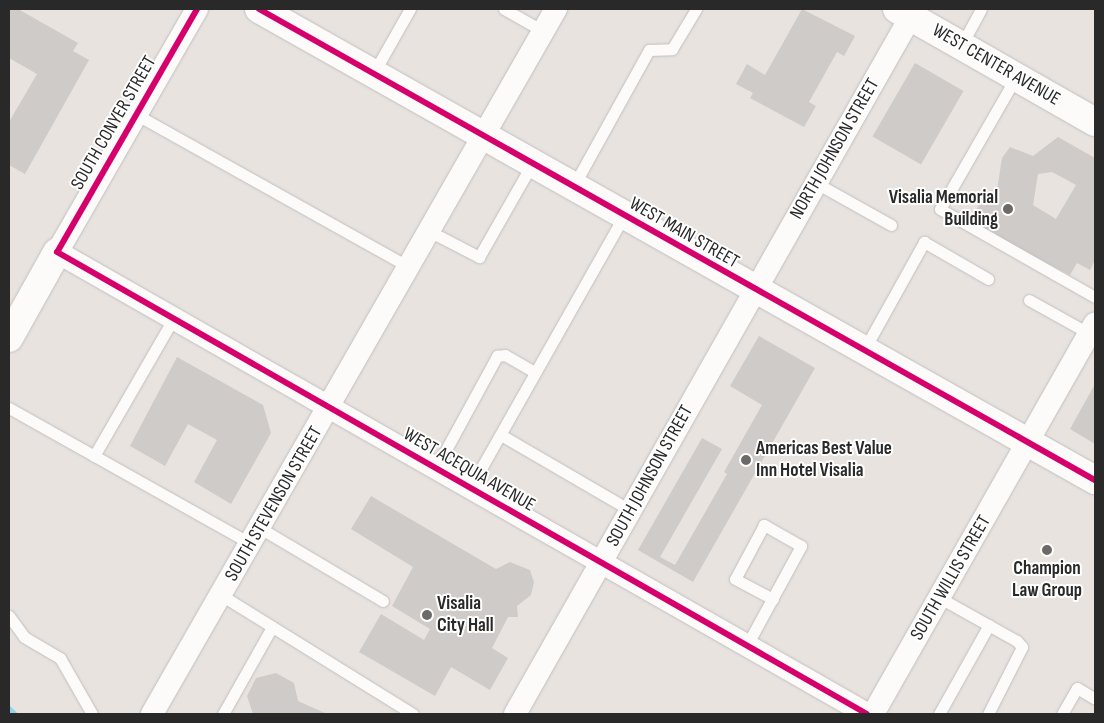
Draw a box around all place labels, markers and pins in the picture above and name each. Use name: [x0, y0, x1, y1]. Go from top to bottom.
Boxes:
place label: Visalia Memorial Building: [889, 187, 998, 231]
marker: Visalia Memorial Building: [1002, 203, 1014, 215]
place label: Americas Best Value Inn Hotel Visalia: [756, 438, 892, 482]
marker: Americas Best Value Inn Hotel Visalia: [740, 454, 752, 466]
marker: Champion Law Group: [1041, 544, 1053, 556]
place label: Champion Law Group: [1012, 558, 1082, 602]
place label: Visalia City Hall: [437, 593, 494, 637]
marker: Visalia City Hall: [421, 609, 433, 621]

